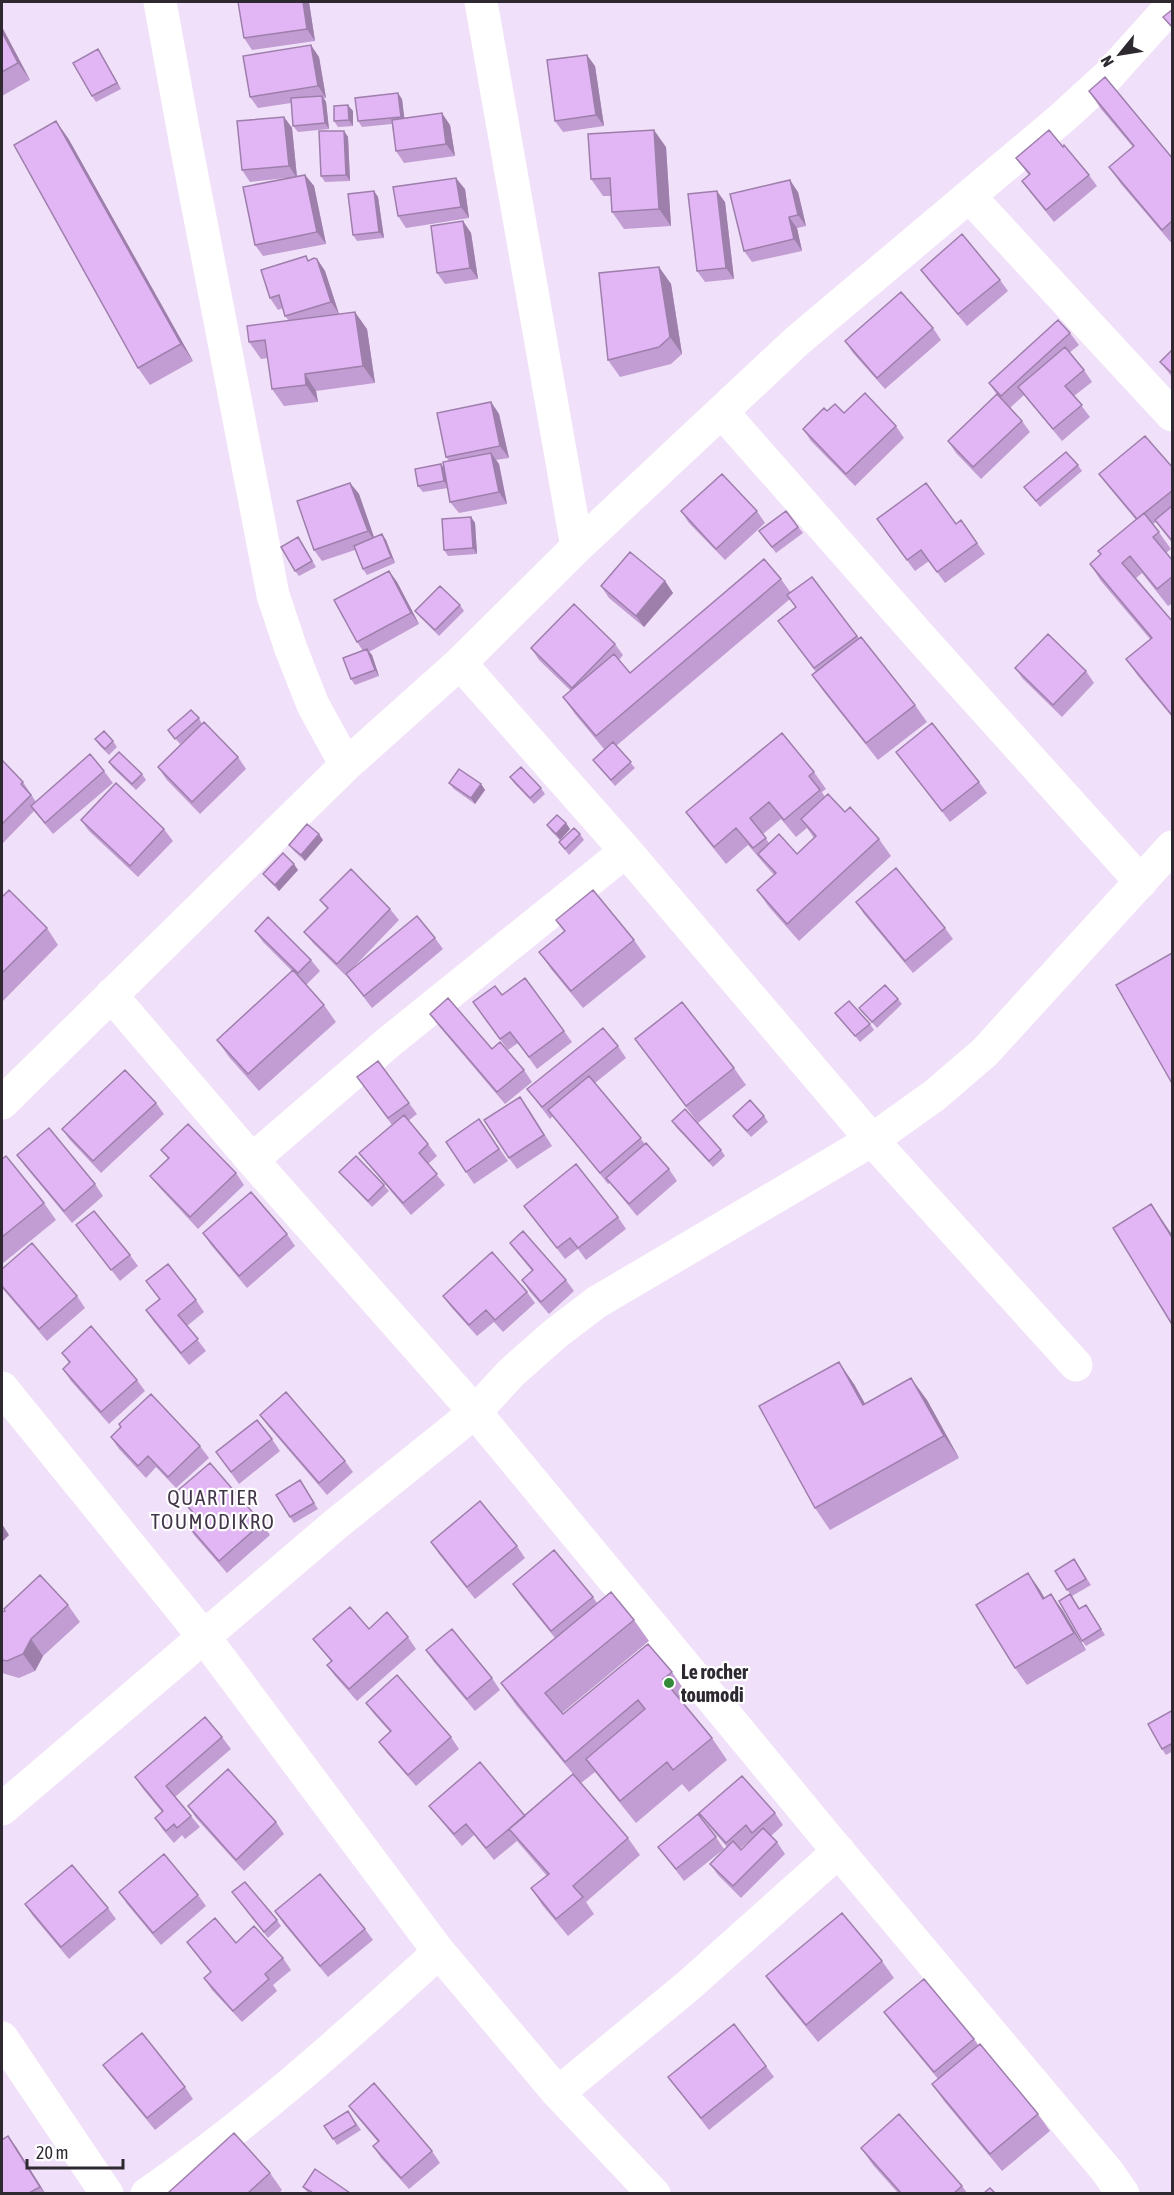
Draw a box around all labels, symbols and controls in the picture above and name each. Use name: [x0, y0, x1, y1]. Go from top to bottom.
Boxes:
north arrow: [1090, 24, 1150, 84]
text: N: [1097, 53, 1117, 70]
district label: QUARTIER TOUMODIKRO: [151, 1485, 275, 1533]
place label: Le rocher toumodi: [680, 1660, 749, 1706]
marker: Le rocher toumodi: [662, 1676, 676, 1690]
scale bar: [27, 2132, 123, 2170]
text: 20 m: [36, 2142, 68, 2163]

